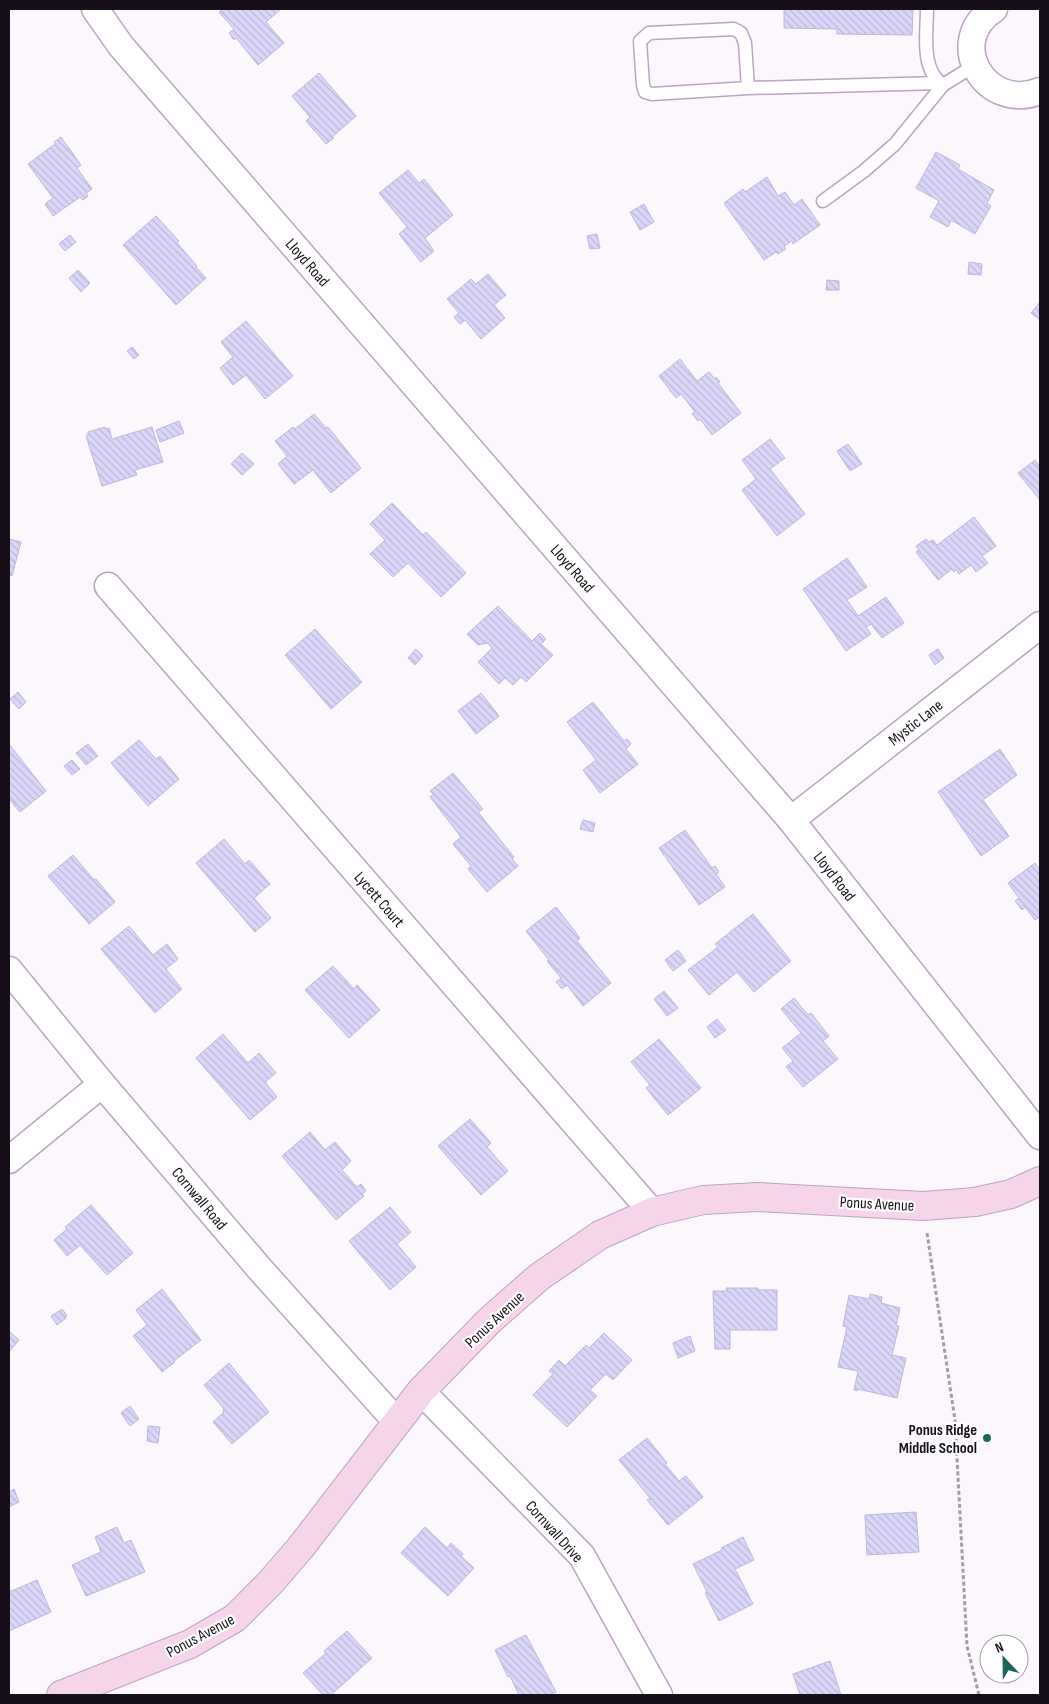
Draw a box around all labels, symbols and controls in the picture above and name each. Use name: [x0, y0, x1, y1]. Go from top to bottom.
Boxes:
street label: Lloyd Road: [281, 235, 333, 291]
street label: Lloyd Road: [546, 541, 598, 597]
street label: Mystic Lane: [885, 696, 947, 750]
street label: Lloyd Road: [809, 848, 859, 905]
street label: Lycett Court: [350, 868, 408, 932]
street label: Cornwall Road: [167, 1164, 230, 1234]
street label: Ponus Avenue: [839, 1193, 915, 1216]
street label: Ponus Avenue: [461, 1288, 529, 1352]
place label: Ponus Ridge Middle School: [899, 1421, 977, 1458]
marker: Ponus Ridge Middle School: [981, 1432, 993, 1444]
street label: Cornwall Drive: [521, 1497, 587, 1567]
street label: Ponus Avenue: [163, 1610, 238, 1662]
north arrow: [979, 1634, 1029, 1684]
text: N: [993, 1638, 1006, 1657]

